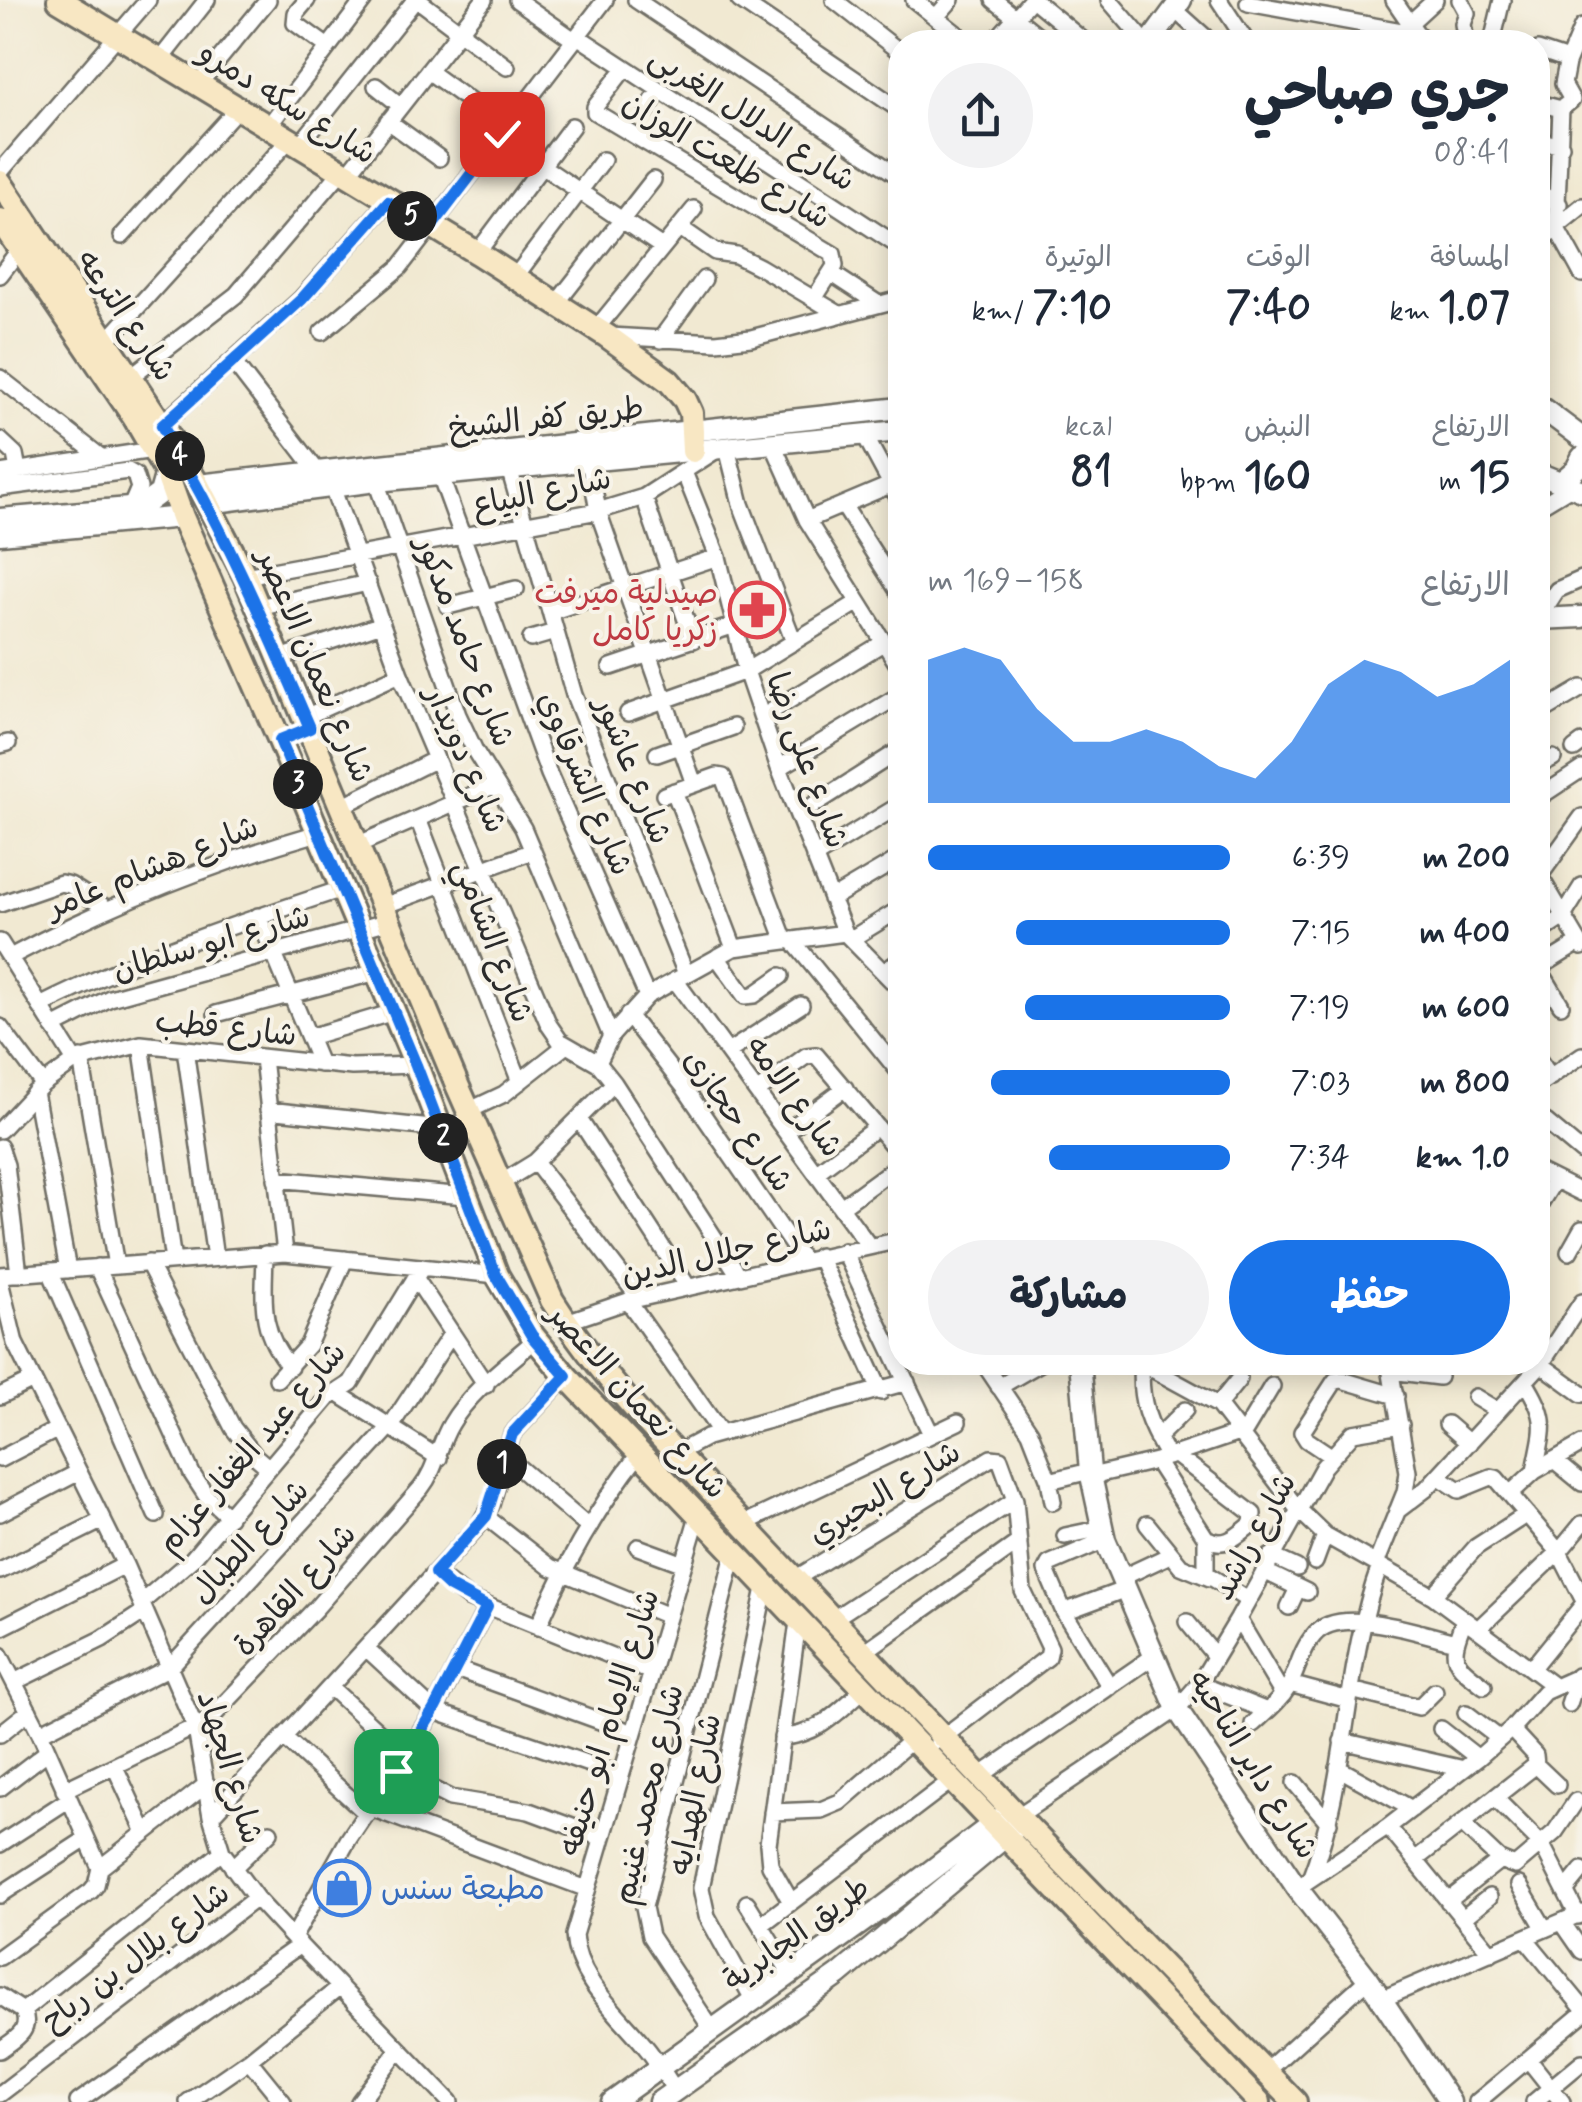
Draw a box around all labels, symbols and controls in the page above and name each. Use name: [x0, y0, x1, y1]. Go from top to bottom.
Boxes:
street label: شارع سكه دمرو: [188, 31, 384, 175]
street label: شارع الدلال الغربى: [641, 37, 863, 202]
text: جري صباحي: [1244, 58, 1510, 130]
button: share: [928, 63, 1033, 168]
street label: شارع طلعت الوزان: [614, 82, 838, 239]
pin: [460, 92, 545, 177]
icon: check: [475, 107, 530, 162]
text: 08:41: [1434, 132, 1510, 174]
pin: 5: [387, 191, 437, 241]
text: 5: [404, 197, 420, 234]
text: الوتيرة: [1044, 240, 1112, 277]
text: الوقت: [1246, 240, 1311, 277]
text: المسافة: [1430, 240, 1510, 277]
street label: شارع الترعه: [66, 242, 185, 390]
text: 7:10: [1032, 281, 1112, 336]
text: 7:40: [1226, 281, 1311, 336]
text: 1.07: [1438, 281, 1510, 336]
text: /km: [972, 294, 1032, 331]
text: km: [1389, 294, 1438, 331]
street label: طريق كفر الشيخ: [446, 388, 646, 450]
text: kcal: [1065, 409, 1112, 446]
text: النبض: [1244, 410, 1311, 447]
text: الارتفاع: [1431, 410, 1510, 447]
pin: 4: [155, 431, 205, 481]
text: 4: [172, 437, 188, 474]
text: 81: [1070, 446, 1112, 501]
text: 160: [1244, 451, 1311, 506]
text: 15: [1469, 451, 1510, 506]
street label: شارع البياع: [468, 458, 615, 528]
text: bpm: [1180, 464, 1244, 501]
text: m: [1439, 464, 1469, 501]
street label: شارع حامد مدكور: [404, 527, 524, 753]
street label: شارع نعمان الاعصر: [245, 539, 382, 789]
text: 158–169 m: [928, 560, 1084, 602]
text: الارتفاع: [1420, 565, 1510, 607]
place label: صيدلية ميرفت زكريا كامل: [534, 573, 718, 652]
pharmacy icon: صيدلية ميرفت زكريا كامل: [727, 580, 787, 640]
street label: شارع على رضا: [755, 667, 857, 854]
street label: شارع دويدار: [413, 677, 516, 840]
street label: شارع الشرقاوي: [526, 685, 642, 882]
street label: شارع عاشور: [582, 688, 681, 851]
pin: 3: [273, 759, 323, 809]
text: 3: [292, 765, 304, 802]
street label: شارع هشام عامر: [38, 806, 265, 932]
text: 6:39: [1292, 837, 1350, 879]
text: 200 m: [1423, 837, 1510, 879]
street label: شارع الشامي: [437, 855, 542, 1031]
street label: شارع ابو سلطان: [108, 896, 315, 992]
text: 7:15: [1291, 912, 1350, 954]
text: 400 m: [1420, 912, 1510, 954]
text: 7:19: [1289, 987, 1350, 1029]
text: 600 m: [1422, 987, 1510, 1029]
street label: شارع قطب: [153, 1001, 299, 1057]
street label: شارع الامه: [735, 1028, 852, 1166]
street label: شارع حجازى: [673, 1041, 802, 1201]
text: 7:03: [1291, 1062, 1350, 1104]
text: 800 m: [1420, 1062, 1510, 1104]
pin: 2: [418, 1113, 468, 1163]
text: 2: [436, 1119, 450, 1156]
text: 7:34: [1288, 1137, 1350, 1179]
text: 1.0 km: [1416, 1137, 1510, 1179]
street label: شارع جلال الدين: [617, 1208, 836, 1298]
button: مشاركة: [928, 1240, 1209, 1355]
button: حفظ: [1229, 1240, 1510, 1355]
street label: شارع نعمان الاعصر: [535, 1292, 736, 1509]
street label: شارع عبد الغفار عزام: [149, 1333, 357, 1564]
street label: شارع البحيري: [801, 1432, 969, 1556]
pin: 1: [477, 1439, 527, 1489]
text: 1: [496, 1445, 508, 1482]
street label: شارع راشد: [1202, 1466, 1307, 1608]
street label: شارع الطبال: [182, 1471, 319, 1614]
street label: شارع القاهرة: [224, 1515, 367, 1666]
street label: شارع الإمام ابو حنيفه: [549, 1584, 671, 1861]
street label: شارع داير الناحيه: [1177, 1662, 1327, 1868]
street label: شارع محمد غنيم: [603, 1680, 696, 1909]
street label: شارع الجهاد: [186, 1686, 272, 1849]
street label: شارع الهدايه: [660, 1710, 732, 1879]
pin: [354, 1729, 439, 1814]
icon: arrive: [369, 1744, 424, 1799]
shop icon: مطبعة سنس: [312, 1858, 372, 1918]
street label: طريق الجابرية: [715, 1867, 879, 2002]
place label: مطبعة سنس: [381, 1869, 545, 1911]
street label: شارع بلال بن رباح: [33, 1873, 239, 2042]

